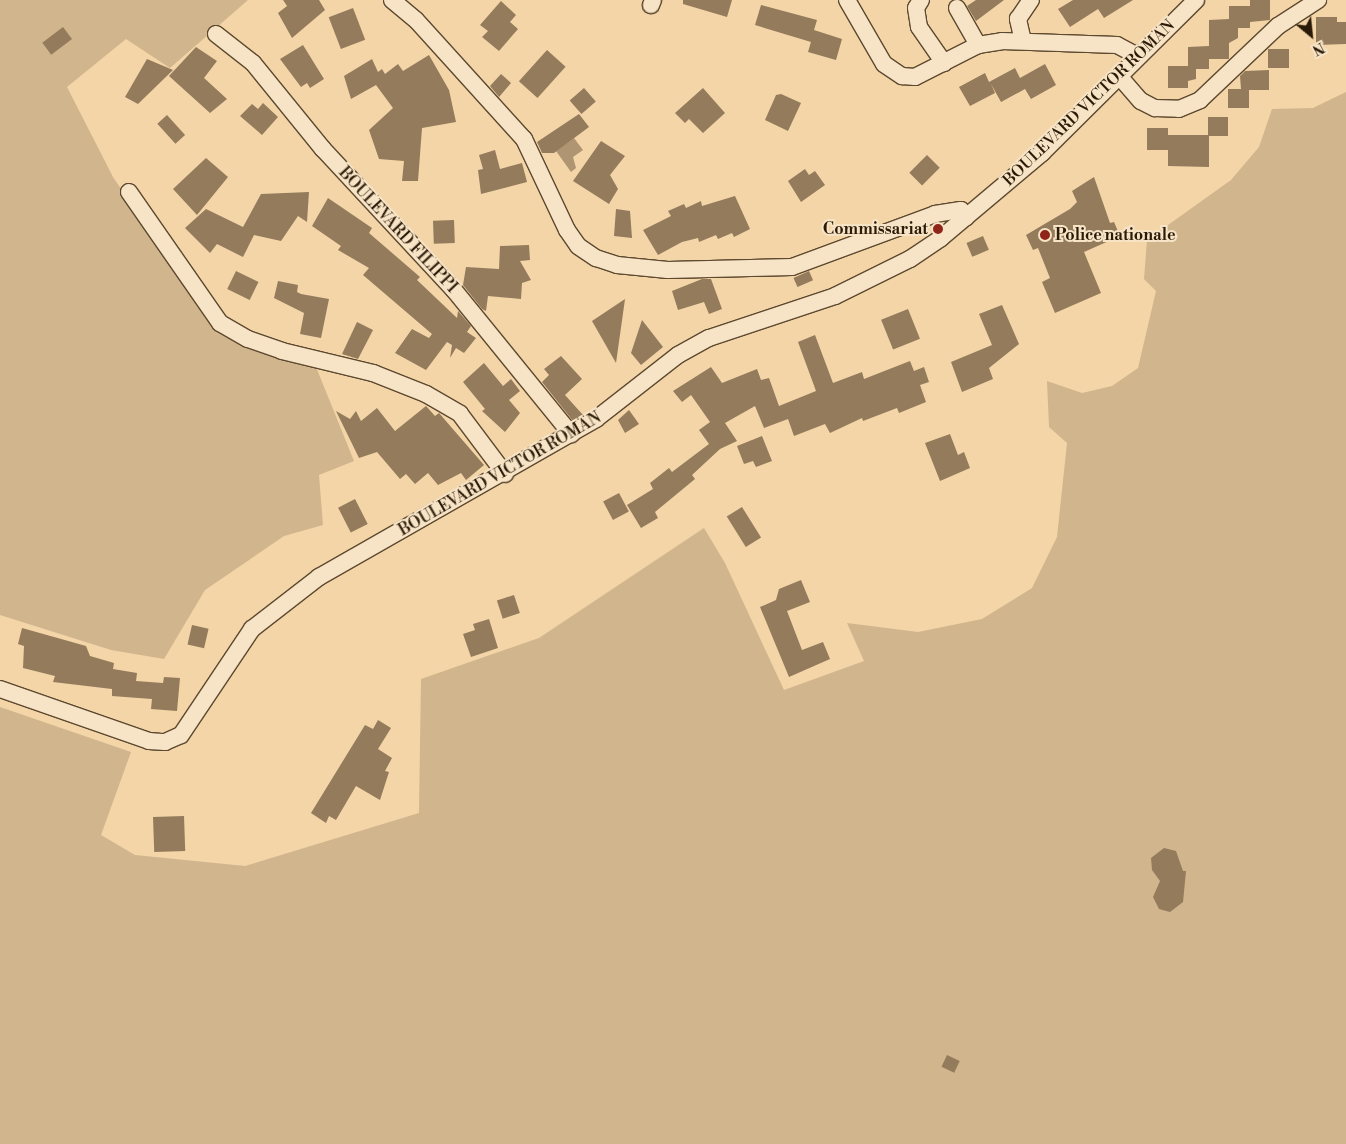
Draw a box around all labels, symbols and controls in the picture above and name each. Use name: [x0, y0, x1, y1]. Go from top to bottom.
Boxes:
north arrow: [1286, 10, 1336, 60]
street label: BOULEVARD VICTOR ROMAN: [999, 16, 1179, 190]
text: N: [1309, 38, 1327, 59]
street label: BOULEVARD FILIPPI: [335, 163, 461, 297]
place label: Commissariat: [823, 219, 928, 239]
marker: Commissariat: [932, 223, 944, 235]
place label: Police nationale: [1055, 225, 1176, 245]
marker: Police nationale: [1039, 229, 1051, 241]
street label: BOULEVARD VICTOR ROMAN: [395, 408, 605, 540]

